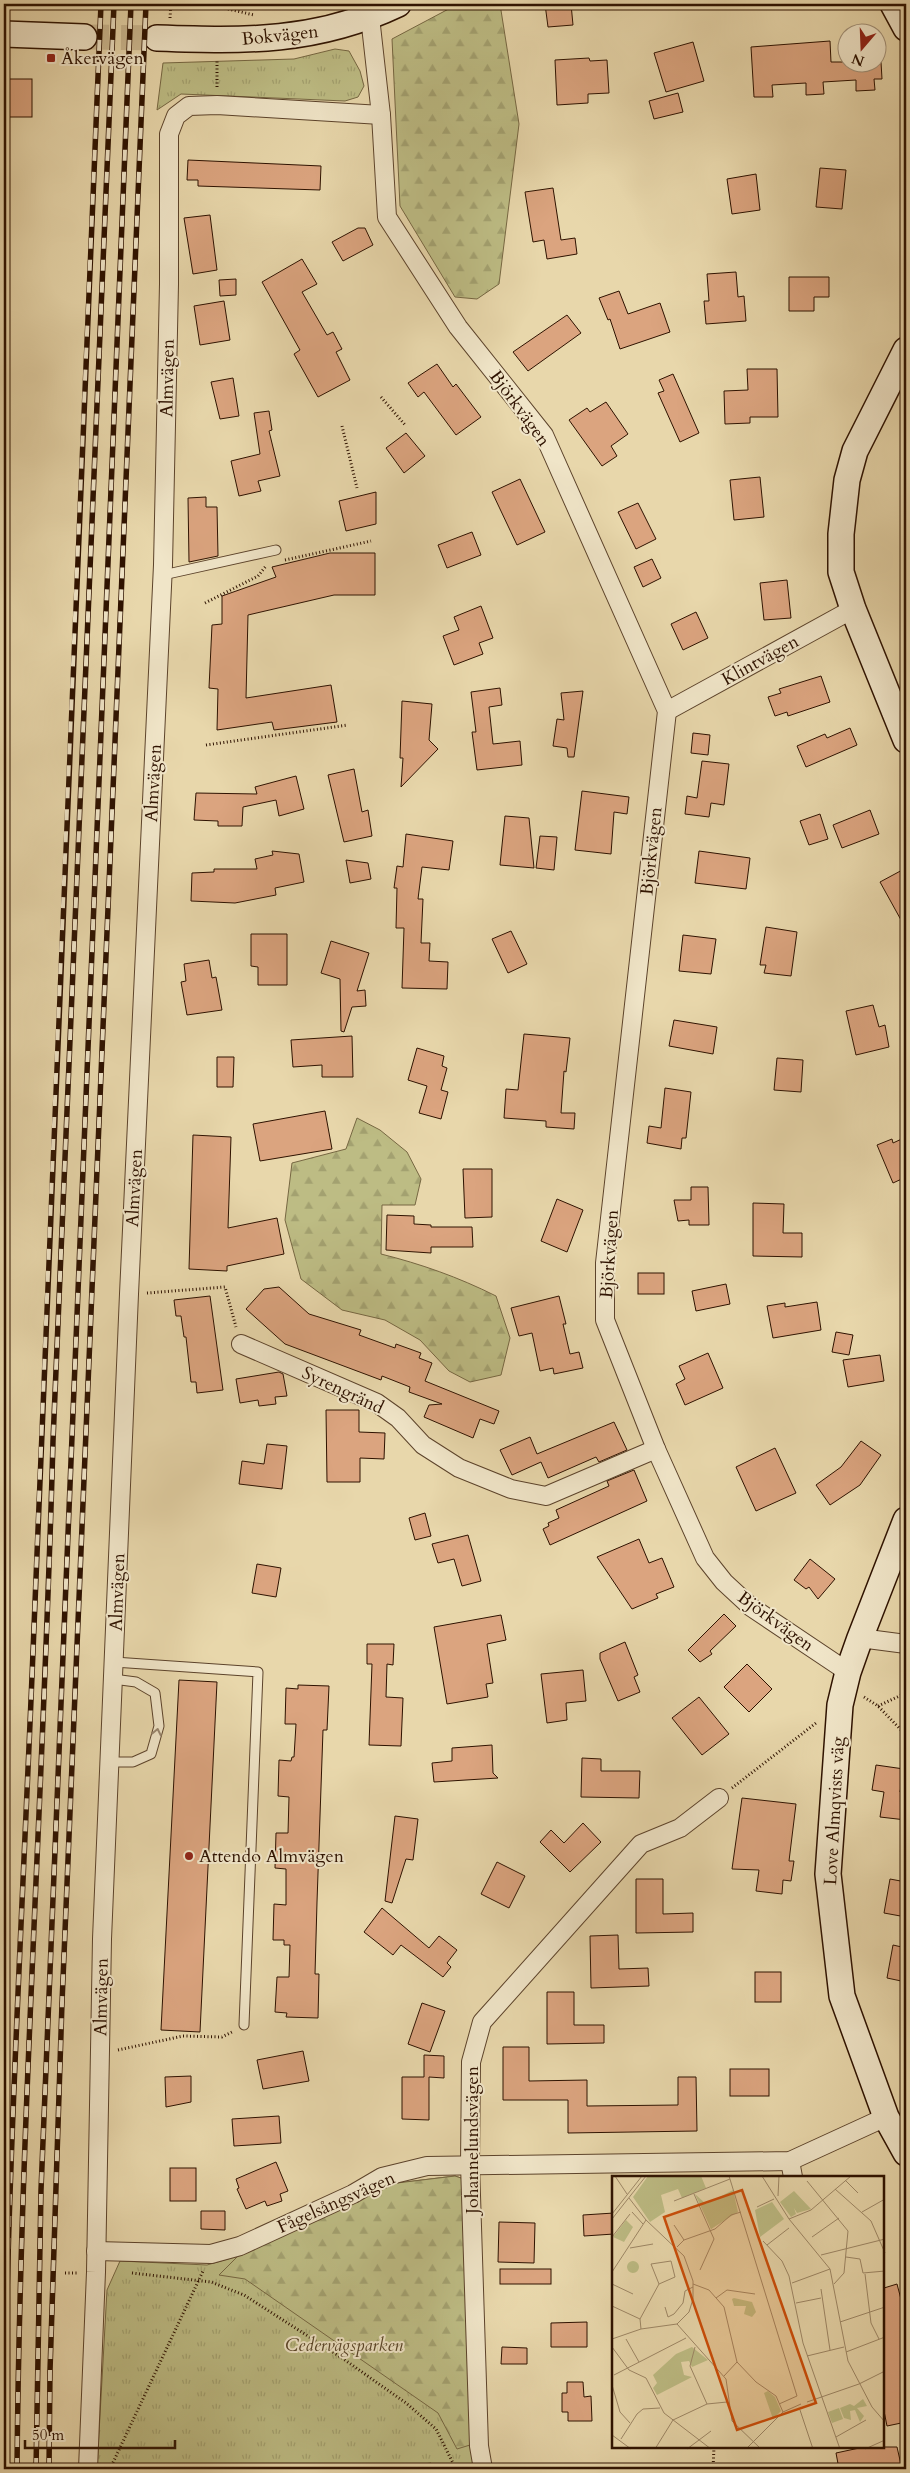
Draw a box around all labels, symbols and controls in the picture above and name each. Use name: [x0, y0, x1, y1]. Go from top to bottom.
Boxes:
street label: Bokvägen: [240, 19, 320, 52]
north arrow: [838, 22, 888, 72]
place label: Åkervägen: [61, 46, 144, 71]
text: N: [849, 49, 867, 71]
marker: Åkervägen: [45, 52, 57, 64]
street label: Almvägen: [154, 338, 181, 417]
street label: Björkvägen: [483, 365, 556, 452]
street label: Klintvägen: [717, 629, 804, 692]
street label: Almvägen: [139, 743, 168, 823]
street label: Björkvägen: [634, 805, 669, 896]
street label: Almvägen: [120, 1148, 149, 1228]
street label: Björkvägen: [594, 1208, 625, 1299]
street label: Syrengränd: [298, 1361, 388, 1421]
street label: Almvägen: [104, 1552, 131, 1632]
street label: Björkvägen: [732, 1585, 820, 1658]
one-way arrow: [151, 1727, 162, 1736]
street label: Love Almqvists väg: [818, 1735, 851, 1886]
place label: Attendo Almvägen: [199, 1844, 345, 1869]
marker: Attendo Almvägen: [183, 1850, 195, 1862]
street label: Almvägen: [88, 1957, 115, 2036]
street label: Johannelundsvägen: [460, 2065, 485, 2217]
street label: Fågelsångsvägen: [273, 2165, 400, 2240]
inset map: [612, 2176, 885, 2448]
park label: Cedervägsparken: [285, 2333, 403, 2358]
scale bar: [25, 2418, 175, 2450]
text: 50 m: [32, 2425, 64, 2445]

